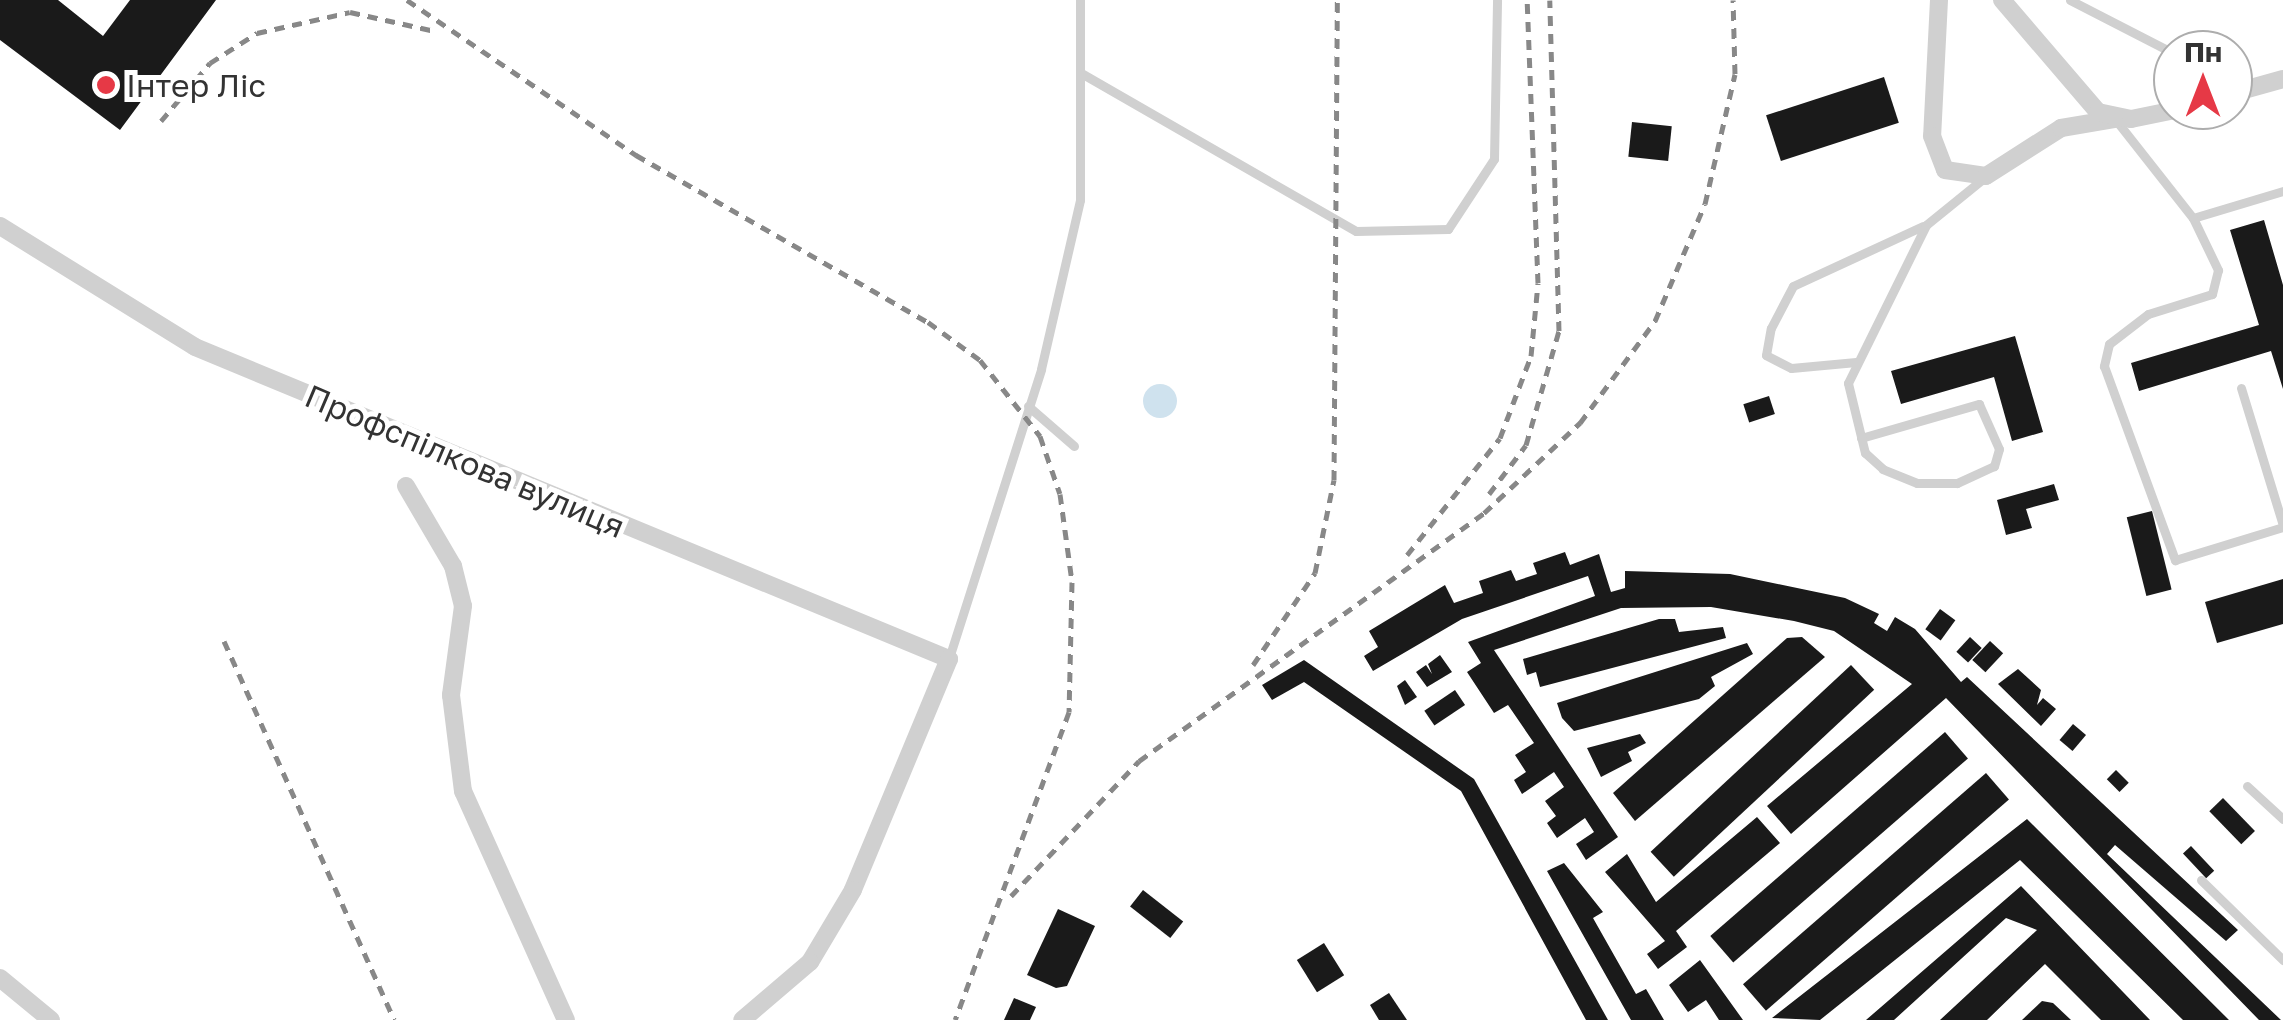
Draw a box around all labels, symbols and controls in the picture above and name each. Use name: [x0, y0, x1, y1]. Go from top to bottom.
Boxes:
north arrow: [2153, 30, 2253, 130]
text: Пн: [2184, 35, 2222, 68]
place label: Інтер Ліс: [126, 66, 266, 104]
marker: Інтер Ліс: [95, 74, 117, 96]
street label: Профспілкова вулиця: [300, 376, 630, 546]

